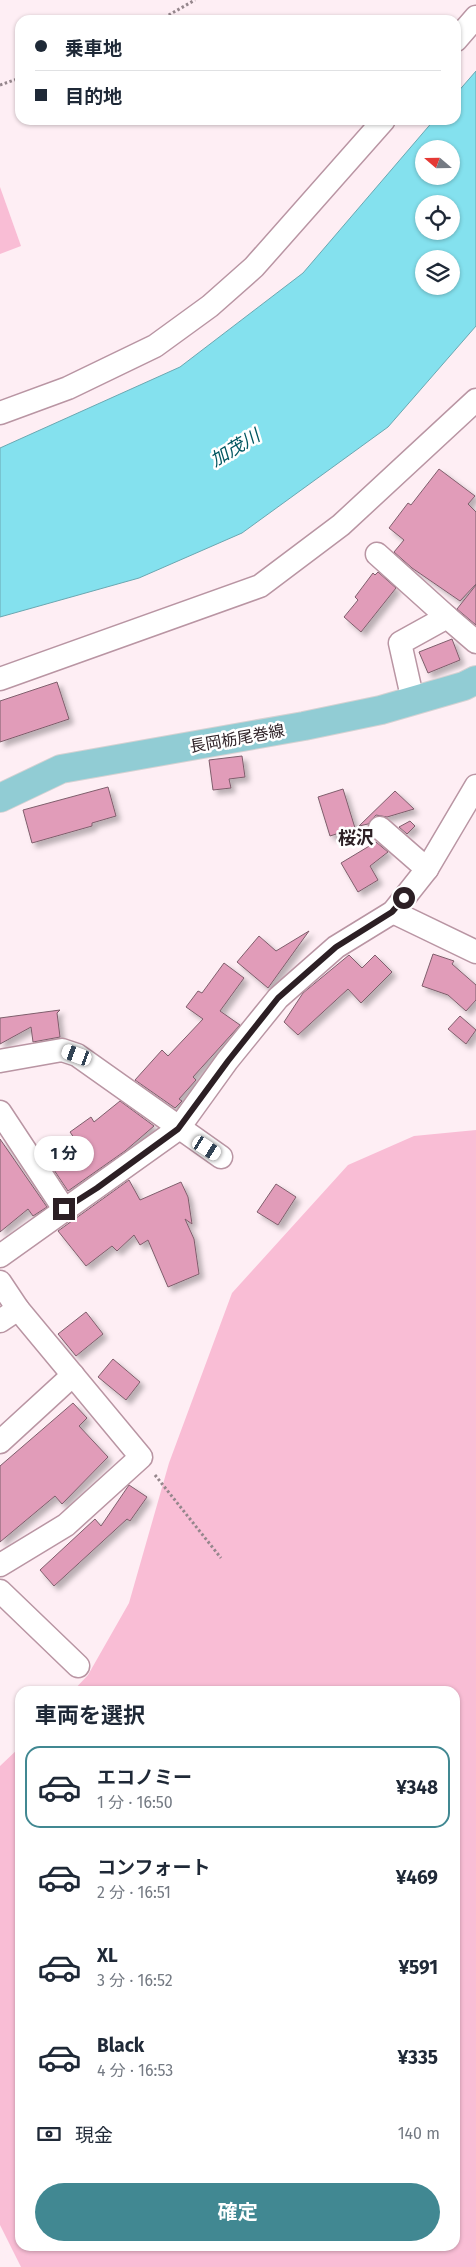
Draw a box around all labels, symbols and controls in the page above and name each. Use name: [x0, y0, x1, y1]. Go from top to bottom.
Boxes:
text: 乗車地: [65, 37, 122, 60]
text: 目的地: [65, 85, 122, 108]
north arrow: [415, 140, 460, 185]
map controls: [415, 140, 460, 295]
button: locate: [415, 195, 460, 240]
button: layers: [415, 250, 460, 295]
water label: 加茂川: [206, 424, 266, 471]
street label: 長岡栃尾巻線: [188, 721, 286, 756]
district label: 桜沢: [338, 827, 374, 849]
route start: [393, 887, 415, 909]
car: [60, 1043, 93, 1067]
car: [190, 1134, 223, 1162]
callout: 1 分: [34, 1136, 94, 1172]
text: 1 分: [50, 1144, 78, 1163]
route end: [53, 1198, 75, 1220]
text: 車両を選択: [35, 1702, 145, 1729]
icon: car: [37, 1765, 82, 1810]
text: エコノミー: [97, 1766, 192, 1789]
text: ¥348: [396, 1776, 438, 1799]
text: 1 分 · 16:50: [97, 1793, 173, 1812]
icon: car: [37, 1855, 82, 1900]
text: コンフォート: [97, 1856, 210, 1879]
text: ¥469: [396, 1866, 438, 1889]
text: 2 分 · 16:51: [97, 1883, 171, 1902]
text: XL: [97, 1944, 118, 1967]
icon: car: [37, 1945, 82, 1990]
text: ¥591: [398, 1956, 438, 1979]
text: 3 分 · 16:52: [97, 1971, 173, 1990]
text: Black: [97, 2034, 144, 2057]
icon: car: [37, 2035, 82, 2080]
text: ¥335: [398, 2046, 438, 2069]
text: 4 分 · 16:53: [97, 2061, 173, 2080]
icon: cash: [35, 2120, 63, 2148]
text: 現金: [75, 2124, 113, 2147]
text: 140 m: [398, 2124, 440, 2143]
button: 確定: [35, 2183, 440, 2241]

